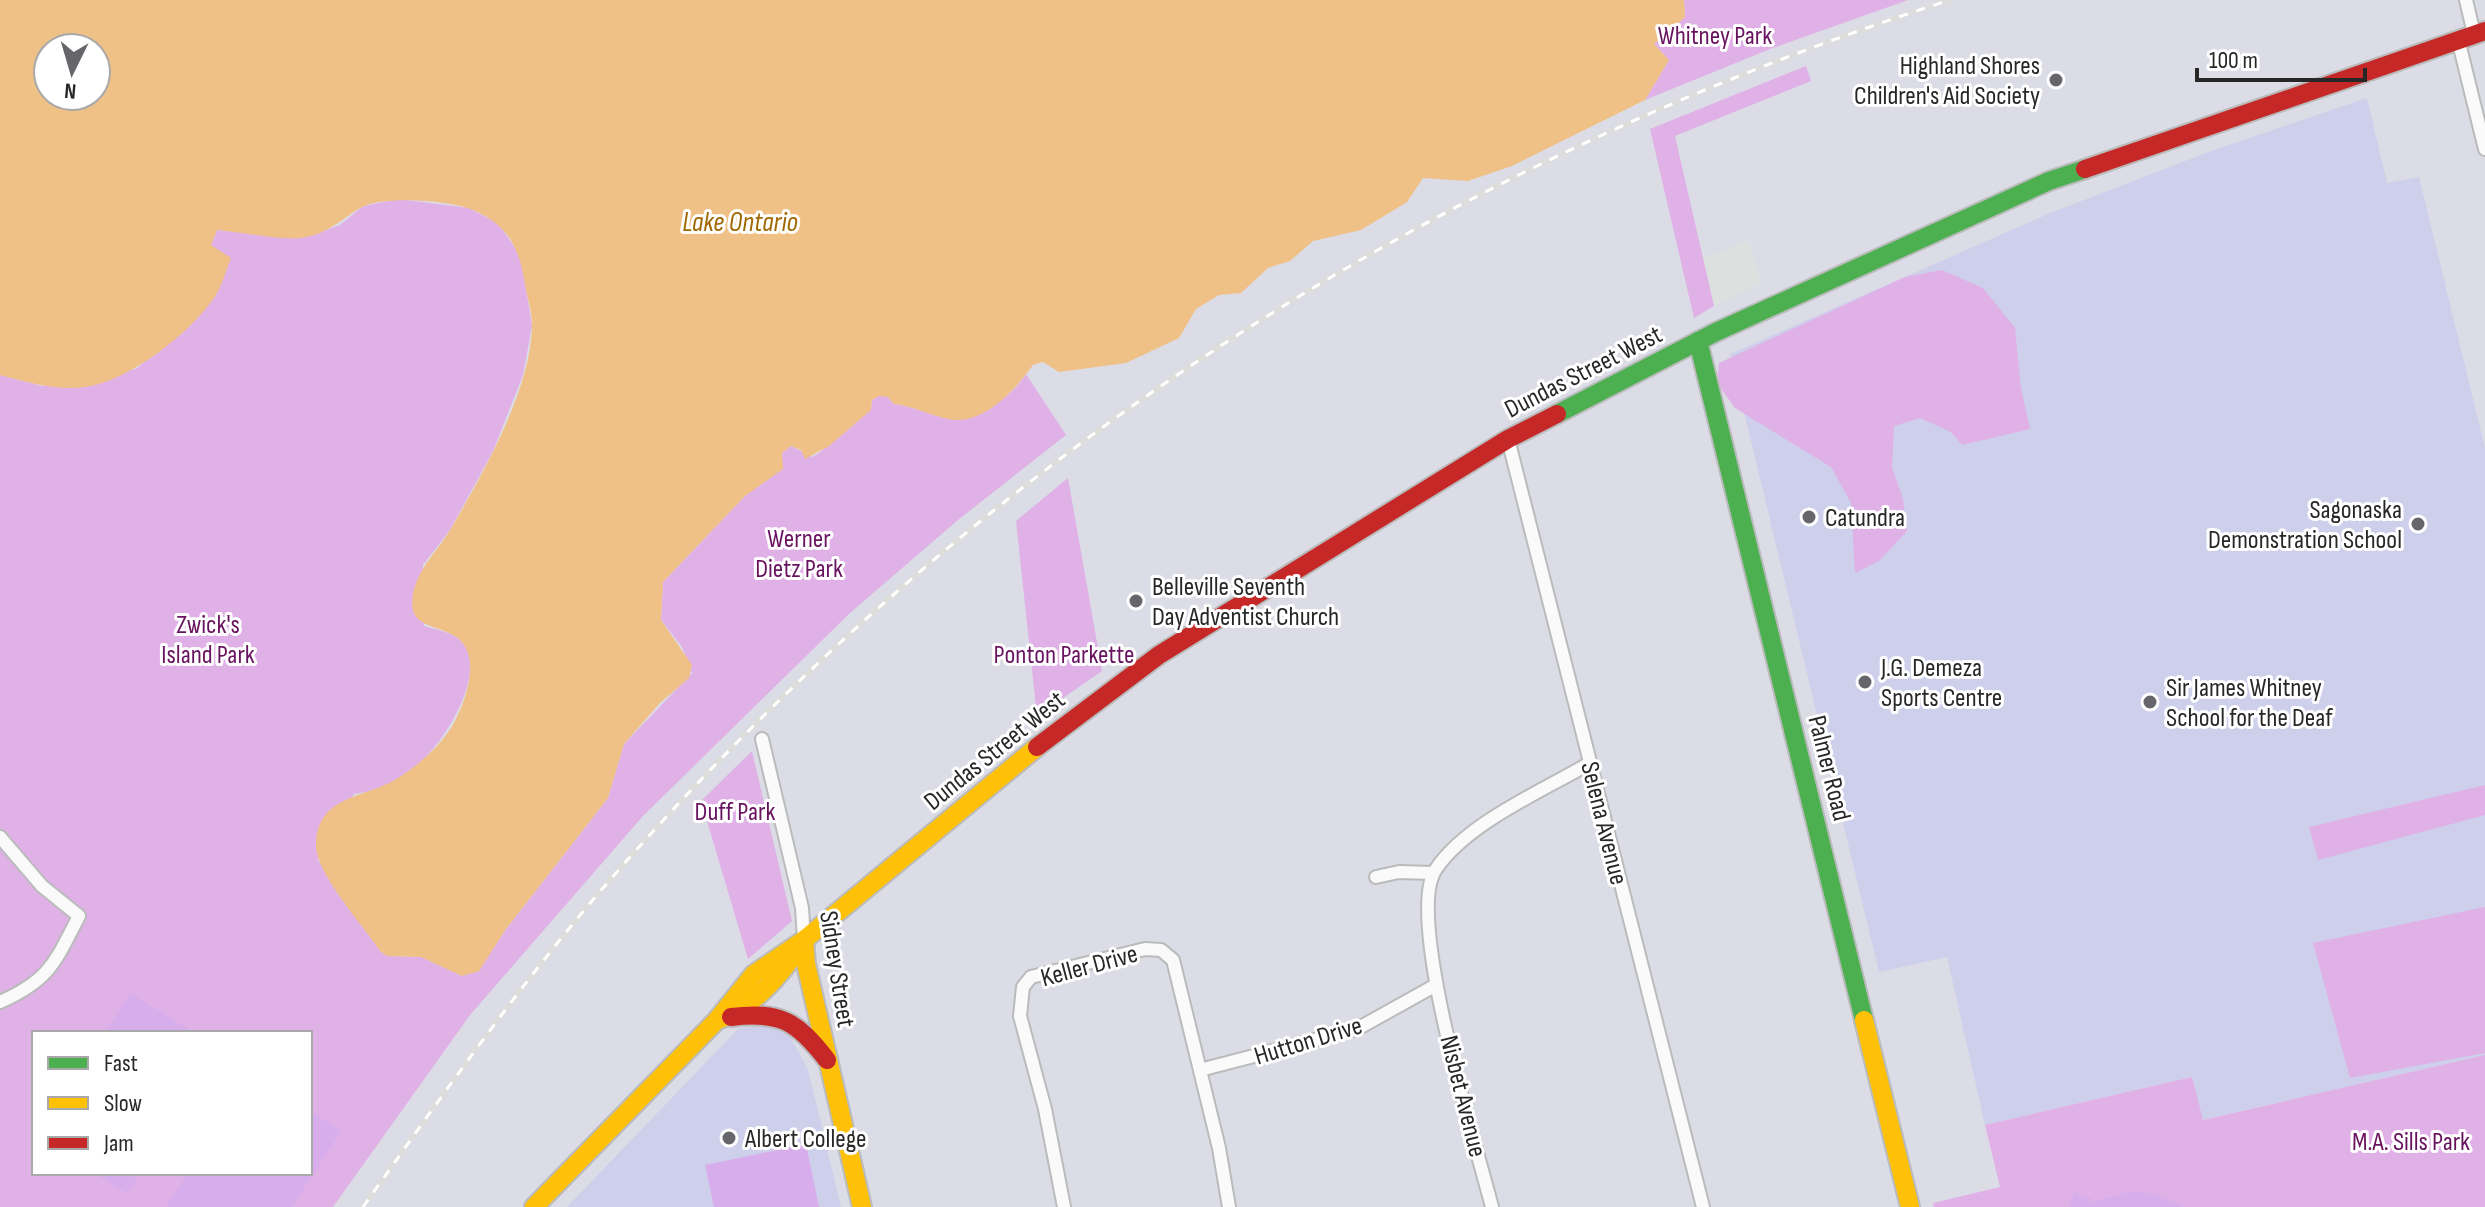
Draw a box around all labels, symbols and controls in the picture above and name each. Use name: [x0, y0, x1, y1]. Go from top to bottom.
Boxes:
park label: Whitney Park: [1658, 21, 1772, 52]
north arrow: [32, 32, 112, 112]
scale bar: [2197, 32, 2365, 82]
text: 100 m: [2209, 46, 2258, 75]
place label: Highland Shores Children's Aid Society: [1854, 51, 2040, 112]
marker: Highland Shores Children's Aid Society: [2047, 71, 2065, 89]
text: N: [63, 76, 77, 104]
water label: Lake Ontario: [682, 206, 798, 239]
street label: Dundas Street West: [1500, 319, 1668, 425]
place label: Sagonaska Demonstration School: [2208, 495, 2402, 556]
place label: Catundra: [1825, 503, 1905, 534]
marker: Catundra: [1800, 508, 1818, 526]
marker: Sagonaska Demonstration School: [2409, 515, 2427, 533]
park label: Werner Dietz Park: [755, 524, 843, 585]
place label: Belleville Seventh Day Adventist Church: [1152, 572, 1339, 633]
marker: Belleville Seventh Day Adventist Church: [1127, 592, 1145, 610]
park label: Zwick's Island Park: [161, 610, 255, 671]
park label: Ponton Parkette: [994, 640, 1134, 671]
place label: J.G. Demeza Sports Centre: [1880, 653, 2002, 714]
marker: J.G. Demeza Sports Centre: [1856, 673, 1874, 691]
place label: Sir James Whitney School for the Deaf: [2166, 673, 2333, 734]
street label: Dundas Street West: [918, 685, 1072, 817]
marker: Sir James Whitney School for the Deaf: [2141, 693, 2159, 711]
street label: Palmer Road: [1800, 712, 1857, 824]
street label: Selena Avenue: [1573, 759, 1634, 888]
park label: Duff Park: [695, 797, 775, 828]
street label: Sidney Street: [812, 909, 861, 1030]
street label: Keller Drive: [1038, 939, 1141, 994]
street label: Hutton Drive: [1251, 1010, 1366, 1073]
legend: [32, 1031, 312, 1175]
street label: Nisbet Avenue: [1432, 1032, 1493, 1160]
text: Fast: [104, 1049, 138, 1078]
text: Slow: [104, 1089, 142, 1118]
place label: Albert College: [744, 1124, 866, 1155]
park label: M.A. Sills Park: [2352, 1127, 2470, 1158]
text: Jam: [103, 1129, 134, 1158]
marker: Albert College: [720, 1129, 738, 1147]

